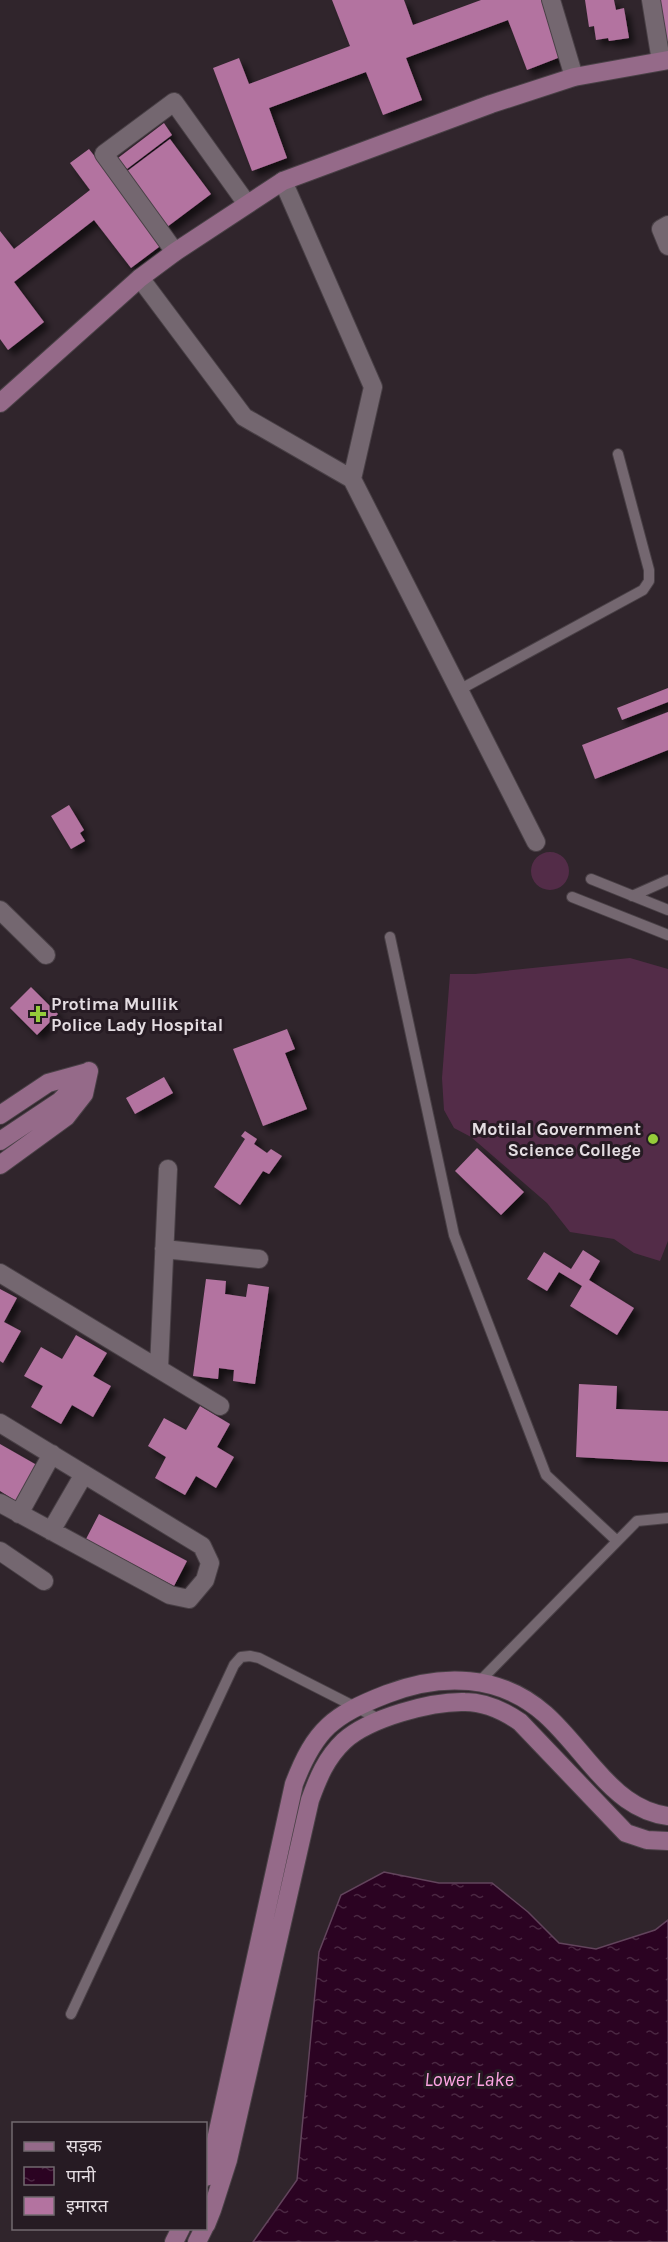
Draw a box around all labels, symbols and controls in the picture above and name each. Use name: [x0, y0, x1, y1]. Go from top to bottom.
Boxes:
place label: Protima Mullik Police Lady Hospital: [51, 993, 223, 1036]
marker: Protima Mullik Police Lady Hospital: [29, 1005, 47, 1023]
place label: Motilal Government Science College: [472, 1118, 641, 1161]
marker: Motilal Government Science College: [646, 1132, 660, 1146]
water label: Lower Lake: [424, 2068, 514, 2091]
legend: [12, 2122, 207, 2230]
text: सड़क: [66, 2135, 103, 2157]
text: पानी: [66, 2165, 96, 2187]
text: इमारत: [66, 2195, 109, 2217]

